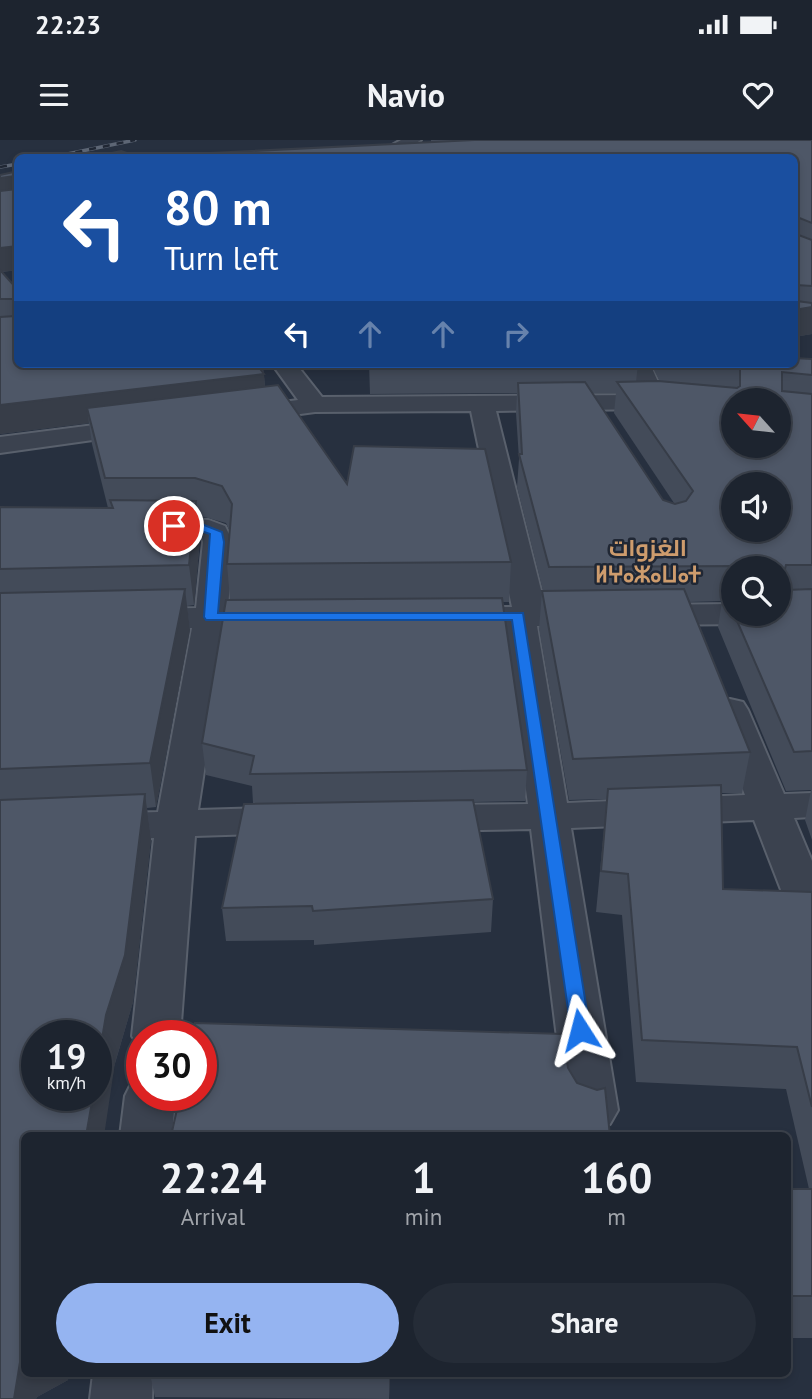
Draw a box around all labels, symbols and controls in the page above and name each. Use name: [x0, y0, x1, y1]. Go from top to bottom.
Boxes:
text: 22:23: [35, 8, 101, 41]
text: Navio: [367, 74, 445, 116]
icon: menu: [35, 76, 73, 114]
icon: heart: [739, 76, 777, 114]
text: 80 m: [164, 175, 271, 239]
icon: left: [49, 182, 140, 273]
text: Turn left: [164, 237, 279, 279]
icon: left: [278, 315, 316, 353]
icon: ahead: [351, 315, 389, 353]
icon: ahead: [424, 315, 462, 353]
icon: right: [497, 315, 535, 353]
north arrow: [721, 388, 791, 458]
map controls: [721, 388, 791, 626]
button: sound: [721, 472, 791, 542]
pin: [144, 496, 204, 556]
icon: arrive: [155, 507, 193, 545]
district label: الغزوات ⵍⵖⴰⵣⴰⵡⴰⵜ: [595, 533, 701, 588]
button: search: [721, 556, 791, 626]
position arrow: [543, 993, 617, 1067]
speed limit sign: 30: [126, 1020, 217, 1111]
text: 19: [47, 1033, 86, 1079]
text: km/h: [47, 1071, 86, 1094]
text: 22:24: [160, 1150, 266, 1205]
text: 1: [412, 1150, 435, 1205]
text: 160: [581, 1150, 652, 1205]
text: Arrival: [181, 1202, 245, 1231]
text: min: [405, 1202, 442, 1231]
text: m: [607, 1202, 626, 1231]
button: Exit: [56, 1283, 399, 1363]
button: Share: [413, 1283, 756, 1363]

